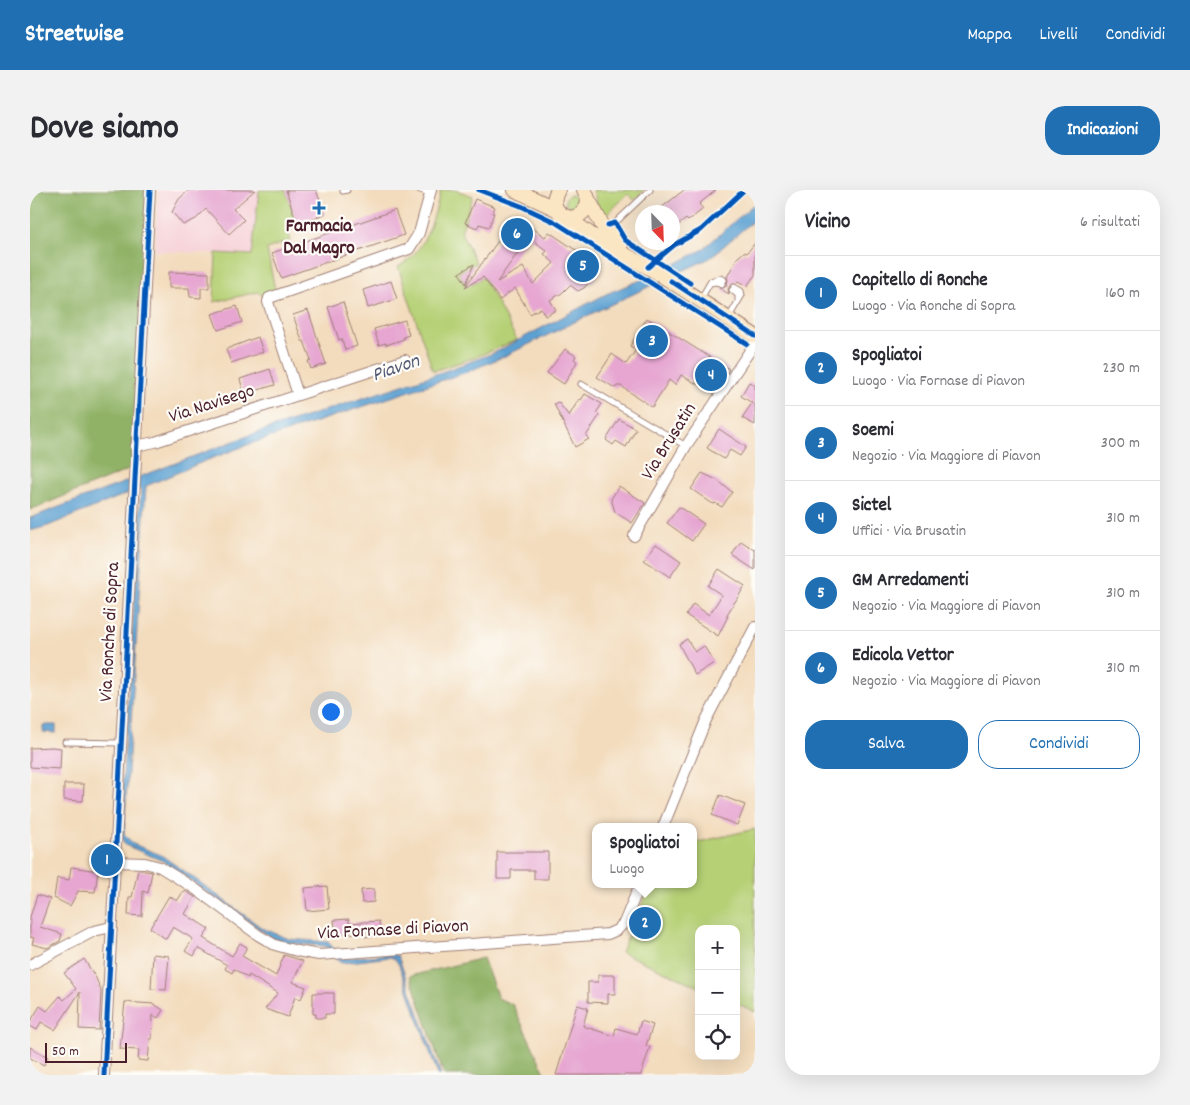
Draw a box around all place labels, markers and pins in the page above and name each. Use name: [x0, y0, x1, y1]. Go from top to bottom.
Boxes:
marker: Farmacia Dal Magro: [313, 202, 325, 214]
place label: Farmacia Dal Magro: [283, 214, 355, 263]
pin: 6: [501, 215, 533, 253]
pin: 5: [567, 247, 599, 285]
pin: 3: [636, 322, 668, 360]
pin: 4: [695, 356, 727, 394]
pin: 1: [91, 841, 123, 879]
pin: 2: [629, 904, 661, 942]

